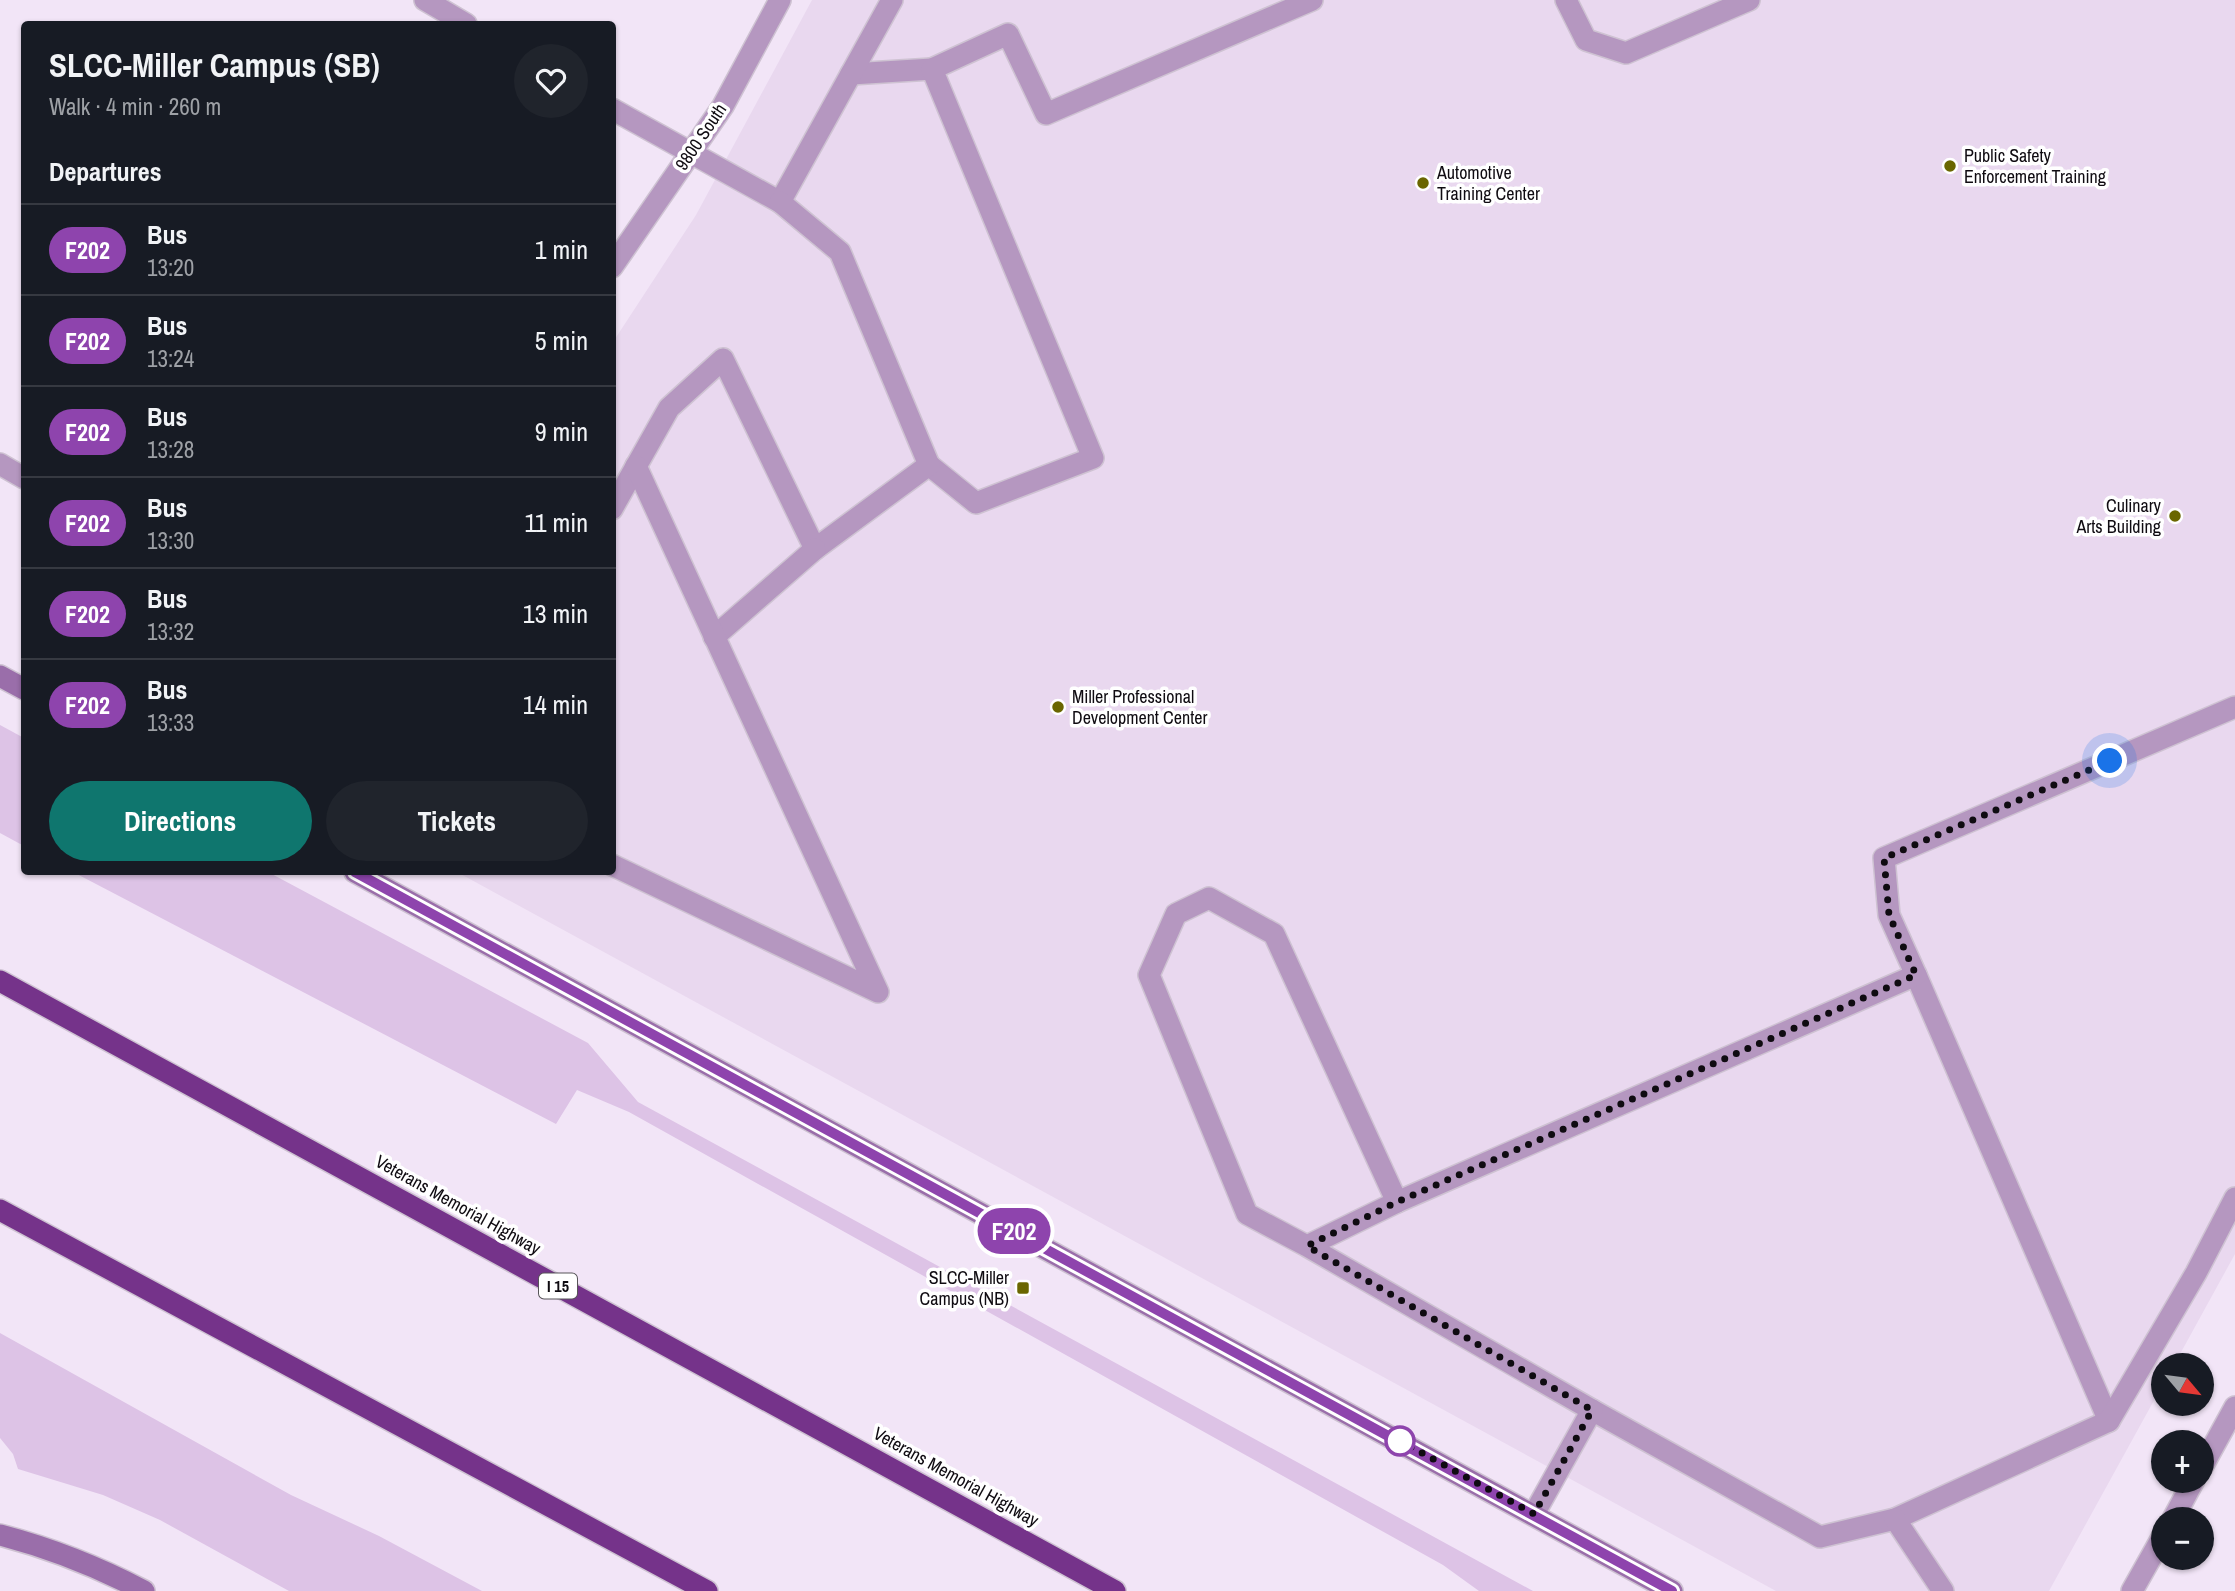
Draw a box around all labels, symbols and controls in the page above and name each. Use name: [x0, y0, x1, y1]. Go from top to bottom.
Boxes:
text: SLCC-Miller Campus (SB): [49, 43, 380, 87]
button: heart: [514, 44, 588, 118]
text: Walk · 4 min · 260 m: [49, 91, 221, 122]
street label: 9800 South: [669, 98, 732, 175]
place label: Public Safety Enforcement Training: [1964, 143, 2107, 189]
text: Departures: [49, 154, 162, 189]
marker: Public Safety Enforcement Training: [1942, 158, 1958, 174]
place label: Automotive Training Center: [1436, 160, 1540, 206]
marker: Automotive Training Center: [1415, 175, 1431, 191]
text: Bus: [147, 217, 187, 252]
text: 1 min: [535, 232, 588, 267]
text: F202: [65, 234, 110, 266]
text: 13:20: [147, 252, 194, 283]
text: Bus: [147, 308, 187, 343]
text: 5 min: [535, 323, 588, 358]
text: F202: [65, 325, 110, 357]
text: 13:24: [147, 343, 194, 374]
text: Bus: [147, 399, 187, 434]
text: 9 min: [535, 414, 588, 449]
text: F202: [65, 416, 110, 448]
text: 13:28: [147, 434, 194, 465]
text: Bus: [147, 490, 187, 525]
place label: Culinary Arts Building: [2075, 493, 2162, 539]
text: 11 min: [524, 505, 588, 540]
text: F202: [65, 507, 110, 539]
marker: Culinary Arts Building: [2167, 508, 2183, 524]
text: 13:30: [147, 525, 194, 556]
text: Bus: [147, 581, 187, 616]
text: 13 min: [523, 596, 588, 631]
text: F202: [65, 598, 110, 630]
text: 13:32: [147, 616, 194, 647]
text: Bus: [147, 672, 187, 707]
place label: Miller Professional Development Center: [1072, 684, 1207, 730]
text: 14 min: [523, 687, 588, 722]
text: F202: [65, 689, 110, 721]
marker: Miller Professional Development Center: [1050, 699, 1066, 715]
text: 13:33: [147, 707, 194, 738]
your location: [2092, 743, 2127, 778]
button: Directions: [49, 781, 312, 861]
button: Tickets: [326, 781, 588, 861]
street label: Veterans Memorial Highway: [371, 1149, 546, 1261]
line badge: F202: [965, 1208, 1063, 1254]
text: F202: [992, 1215, 1036, 1247]
place label: SLCC-Miller Campus (NB): [920, 1265, 1009, 1311]
road number: I 15: [539, 1274, 577, 1298]
marker: SLCC-Miller Campus (NB): [1015, 1280, 1031, 1296]
north arrow: [2151, 1353, 2214, 1416]
map controls: [2151, 1353, 2214, 1570]
street label: Veterans Memorial Highway: [869, 1421, 1044, 1533]
unlabelled marker: [1385, 1426, 1415, 1456]
button: +: [2151, 1430, 2214, 1493]
button: −: [2151, 1507, 2214, 1570]

